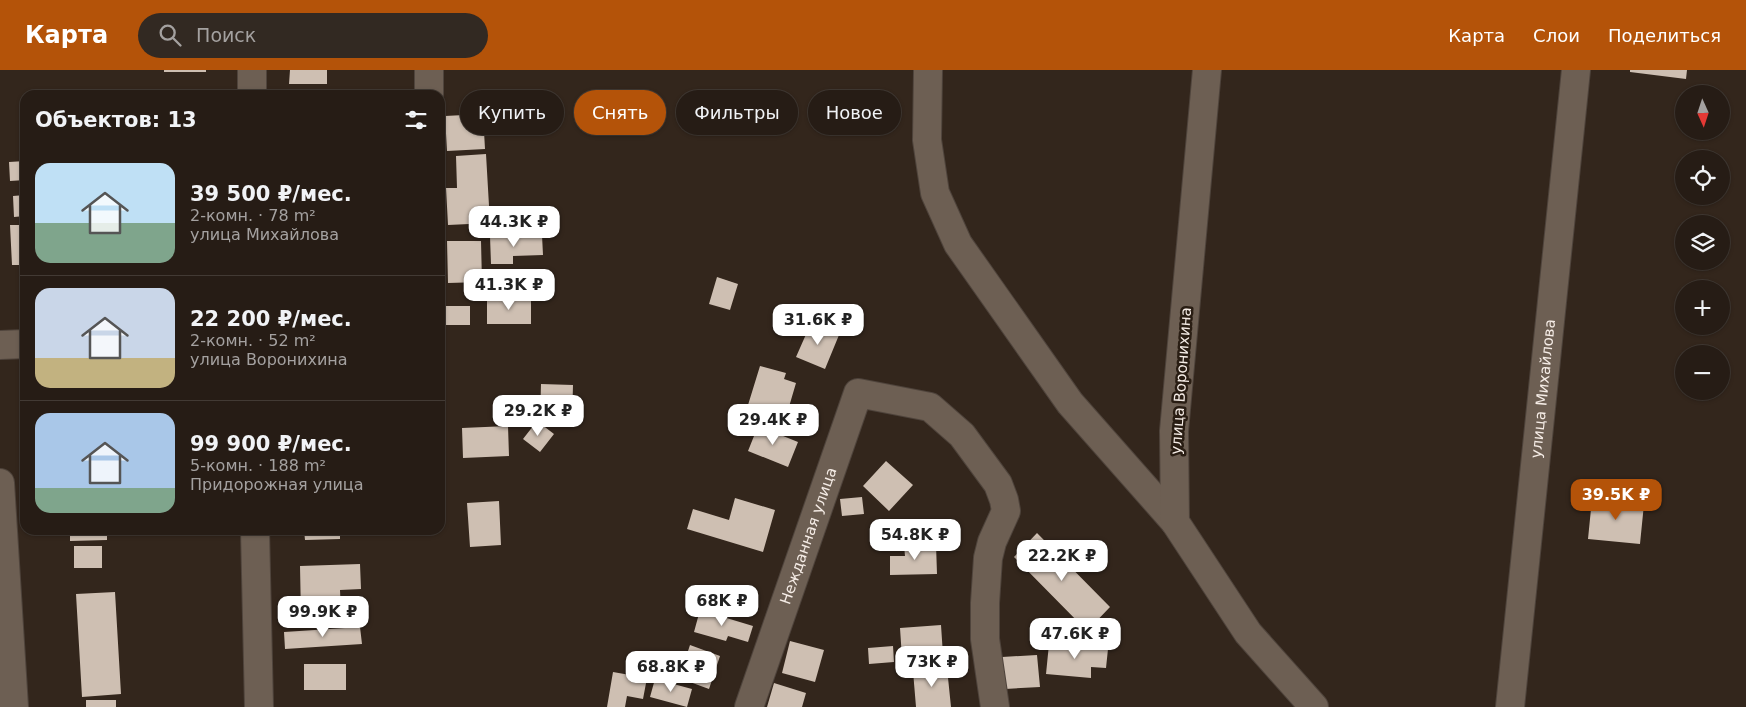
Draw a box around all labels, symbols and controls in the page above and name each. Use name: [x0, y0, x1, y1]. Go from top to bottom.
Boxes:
search box: [138, 13, 488, 58]
text: Карта: [25, 21, 108, 49]
icon: search: [156, 21, 184, 49]
text: Поиск: [196, 24, 256, 46]
text: Карта: [1448, 25, 1505, 46]
text: Слои: [1533, 25, 1580, 46]
text: Поделиться: [1608, 25, 1721, 46]
north arrow: [1675, 85, 1730, 140]
map controls: [1675, 85, 1730, 400]
chip: Купить: [460, 90, 564, 135]
chip: Снять: [574, 90, 666, 135]
chip: Фильтры: [676, 90, 798, 135]
chip: Новое: [808, 90, 901, 135]
icon: filters: [402, 106, 430, 134]
text: Объектов: 13: [35, 108, 197, 132]
button: locate: [1675, 150, 1730, 205]
text: 39 500 ₽/мес.: [190, 182, 352, 206]
icon: home: [75, 183, 135, 243]
text: 2-комн. · 78 m²: [190, 206, 316, 225]
pin: 44.3K ₽: [468, 206, 560, 248]
text: 44.3K ₽: [480, 212, 548, 231]
button: layers: [1675, 215, 1730, 270]
text: улица Михайлова: [190, 225, 339, 244]
pin: 41.3K ₽: [463, 268, 555, 311]
text: 41.3K ₽: [475, 275, 543, 294]
button: +: [1675, 280, 1730, 335]
pin: 31.6K ₽: [772, 304, 864, 346]
text: 22 200 ₽/мес.: [190, 307, 352, 331]
street label: улица Воронихина: [1167, 307, 1195, 455]
icon: home: [75, 308, 135, 368]
text: 31.6K ₽: [784, 310, 852, 329]
street label: улица Михайлова: [1527, 318, 1559, 459]
text: 2-комн. · 52 m²: [190, 331, 316, 350]
button: −: [1675, 345, 1730, 400]
text: улица Воронихина: [190, 350, 348, 369]
pin: 29.2K ₽: [492, 394, 584, 437]
text: 29.2K ₽: [504, 401, 572, 420]
pin: 29.4K ₽: [727, 404, 819, 446]
text: 29.4K ₽: [739, 410, 807, 429]
text: 99 900 ₽/мес.: [190, 432, 352, 456]
icon: home: [75, 433, 135, 493]
text: 5-комн. · 188 m²: [190, 456, 326, 475]
street label: Нежданная улица: [776, 465, 840, 607]
text: Придорожная улица: [190, 475, 364, 494]
pin: 39.5K ₽: [1570, 478, 1662, 521]
text: 39.5K ₽: [1582, 485, 1650, 504]
pin: 54.8K ₽: [869, 518, 961, 561]
text: 54.8K ₽: [881, 525, 949, 544]
pin: 22.2K ₽: [1016, 540, 1108, 582]
text: 22.2K ₽: [1028, 546, 1096, 565]
pin: 68K ₽: [687, 584, 757, 627]
text: 68K ₽: [696, 591, 748, 610]
pin: 99.9K ₽: [277, 596, 369, 638]
text: 99.9K ₽: [289, 602, 357, 621]
pin: 47.6K ₽: [1029, 618, 1121, 660]
text: 47.6K ₽: [1041, 624, 1109, 643]
pin: 73K ₽: [897, 646, 967, 688]
pin: 68.8K ₽: [625, 650, 717, 693]
text: 73K ₽: [906, 652, 958, 671]
text: 68.8K ₽: [637, 657, 705, 676]

